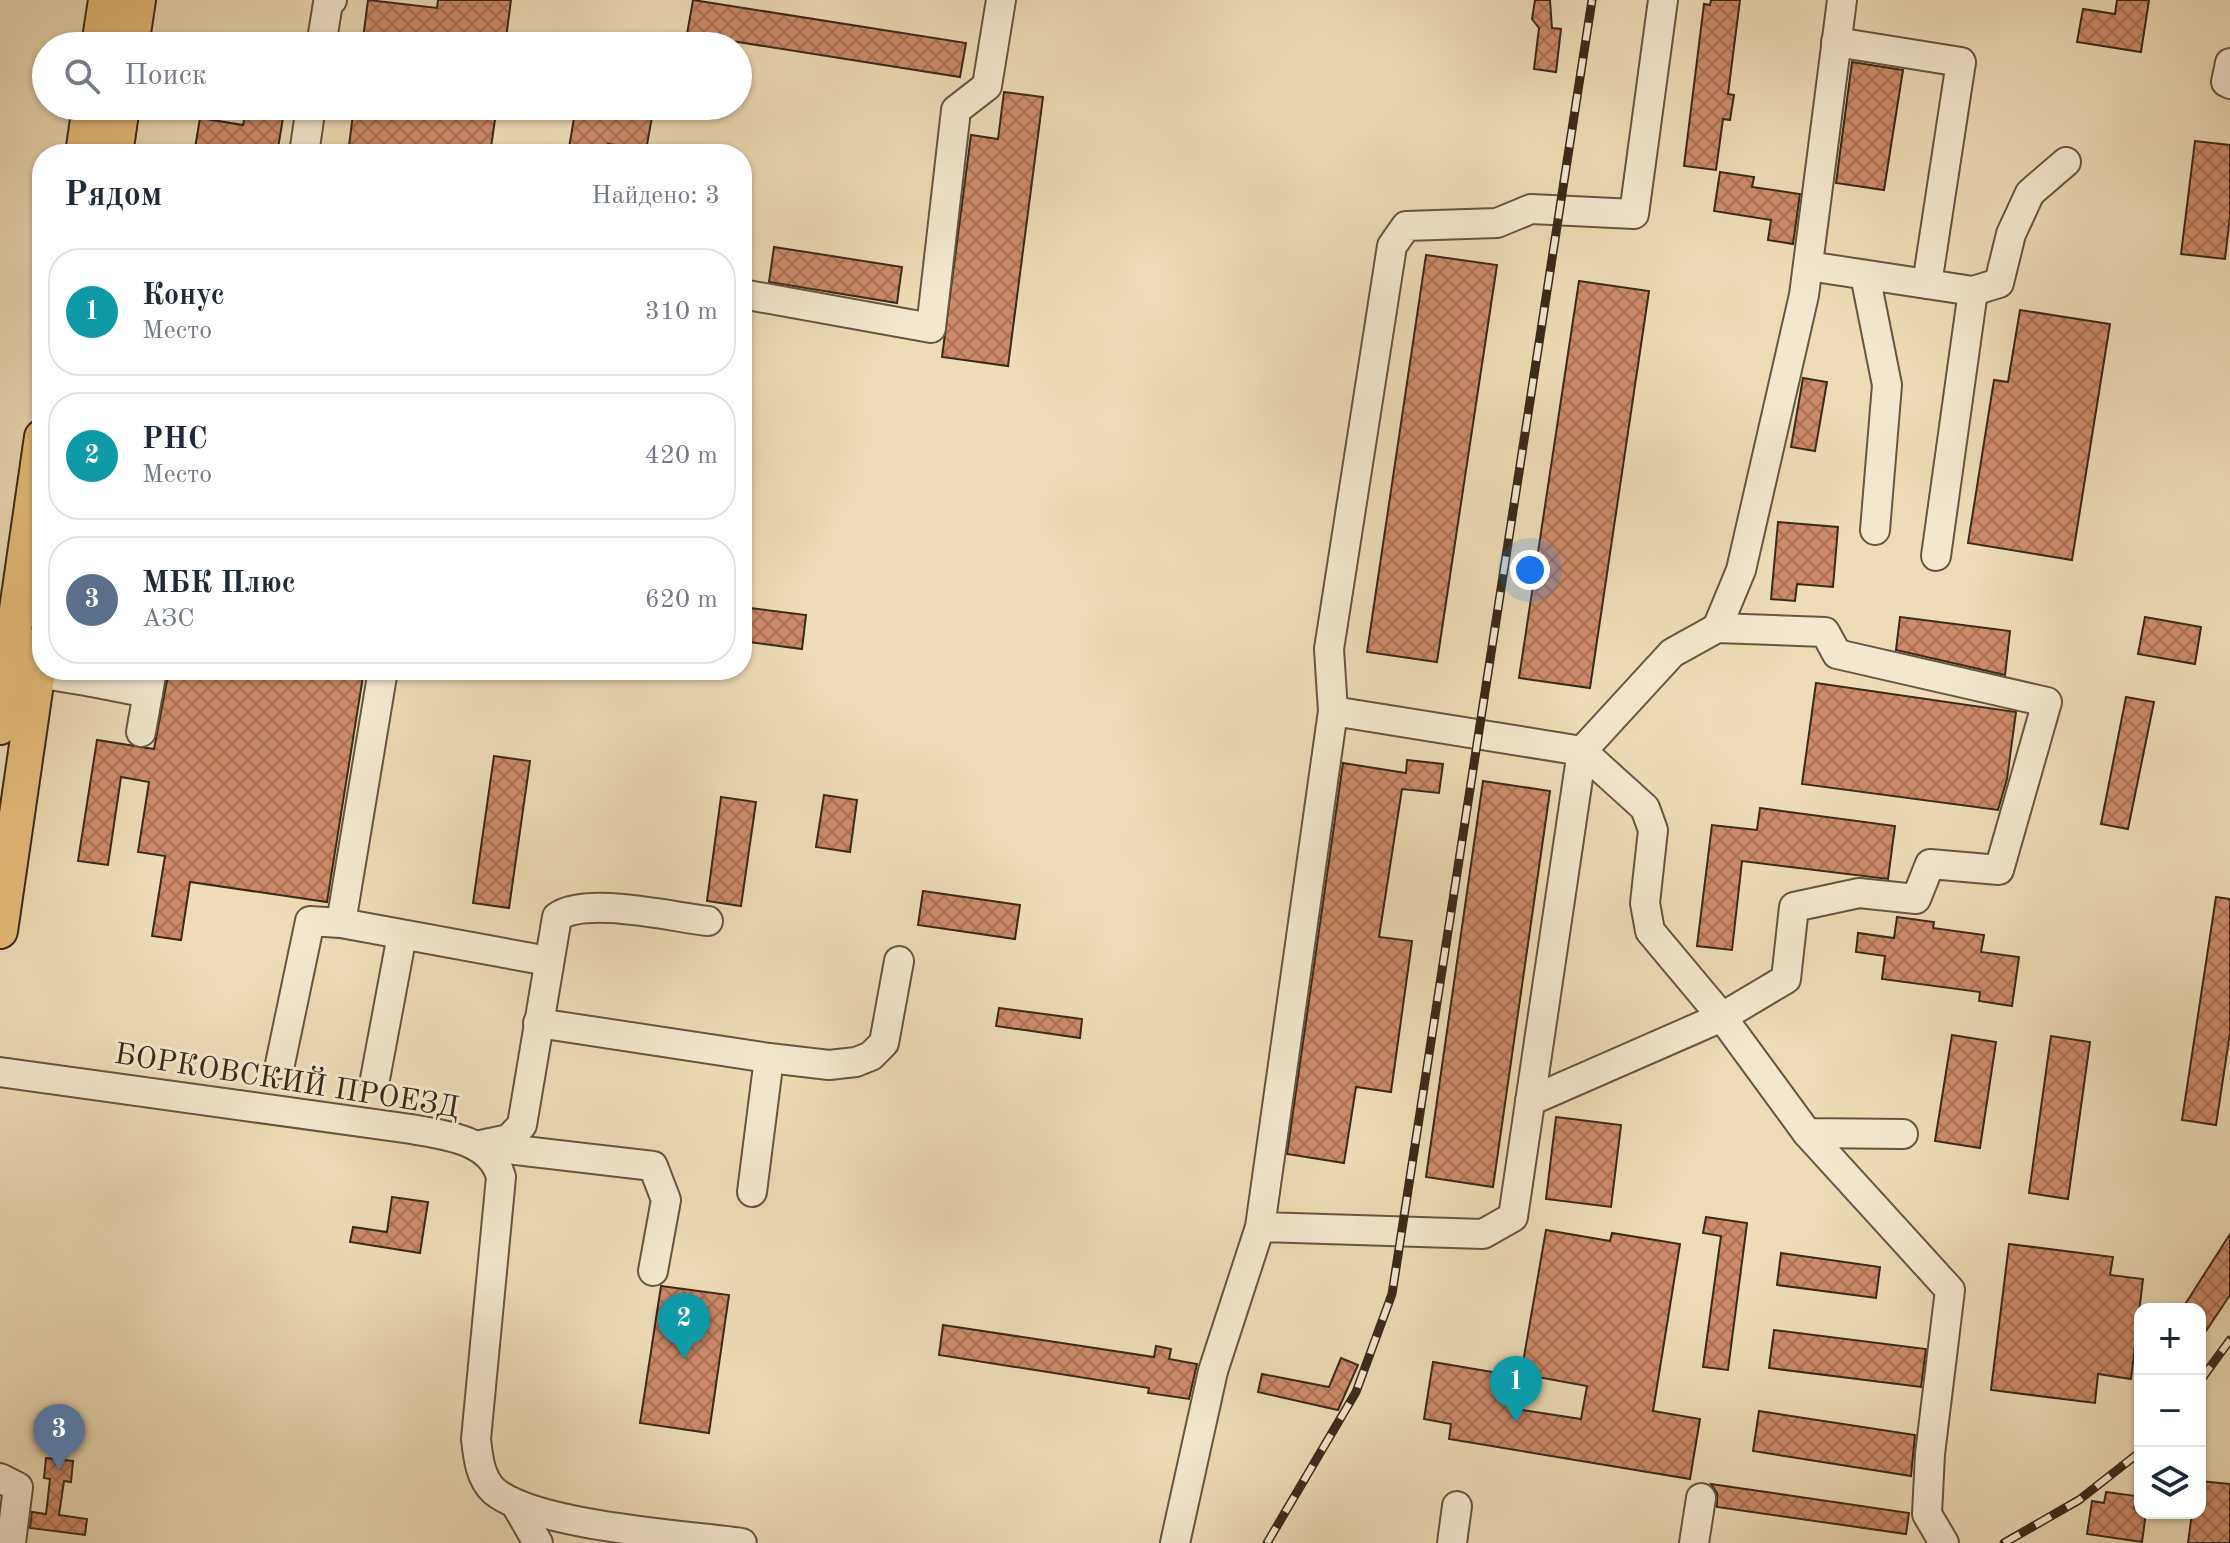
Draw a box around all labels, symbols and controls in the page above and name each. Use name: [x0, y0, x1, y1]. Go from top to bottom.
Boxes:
search box: [32, 32, 752, 120]
icon: search: [60, 54, 104, 98]
text: Поиск: [124, 61, 207, 91]
text: Рядом: [64, 179, 163, 213]
text: Найдено: 3: [591, 183, 720, 209]
text: Конус: [142, 281, 225, 311]
text: 1: [84, 299, 100, 325]
text: 310 m: [645, 299, 718, 325]
text: Место: [142, 318, 212, 344]
text: РНС: [142, 425, 208, 455]
text: 2: [84, 443, 100, 469]
text: 420 m: [645, 443, 718, 469]
text: Место: [142, 462, 212, 488]
your location: [1510, 550, 1550, 590]
text: МБК Плюс: [142, 569, 296, 599]
text: 3: [84, 587, 100, 613]
text: 620 m: [645, 587, 718, 613]
text: АЗС: [142, 606, 195, 632]
street label: БОРКОВСКИЙ ПРОЕЗД: [112, 1034, 462, 1124]
pin: 2: [658, 1293, 710, 1359]
map controls: [2134, 1303, 2206, 1519]
button: +: [2134, 1303, 2206, 1375]
pin: 1: [1490, 1356, 1542, 1422]
button: −: [2134, 1375, 2206, 1447]
pin: 3: [33, 1404, 85, 1470]
button: layers: [2134, 1447, 2206, 1519]

